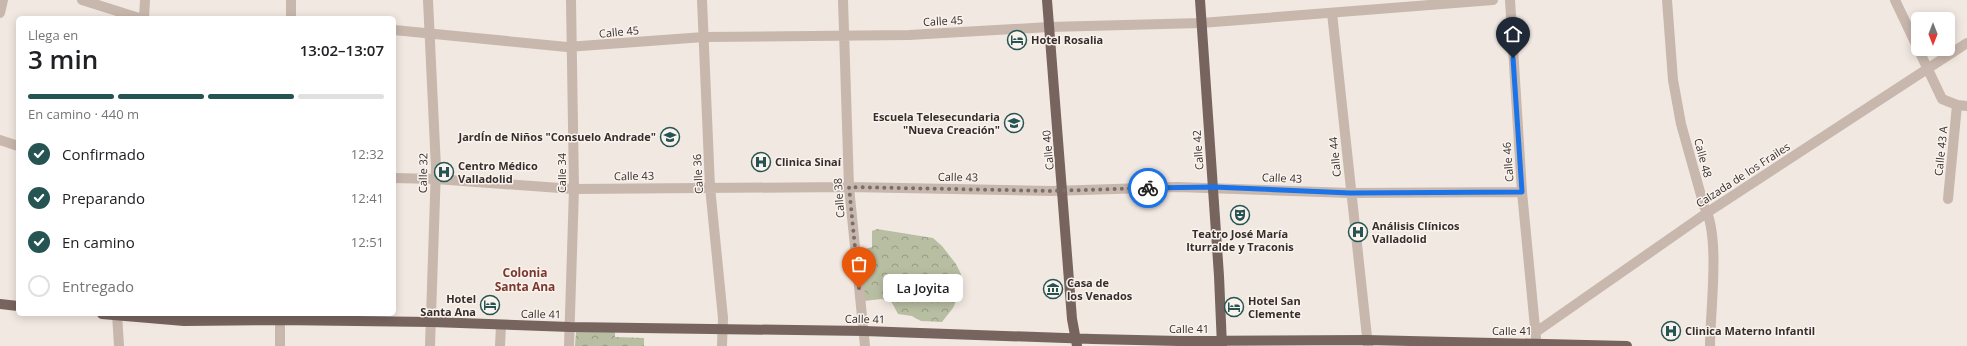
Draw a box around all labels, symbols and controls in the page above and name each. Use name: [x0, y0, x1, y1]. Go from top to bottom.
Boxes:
street label: Calle 45: [922, 12, 963, 29]
north arrow: [1911, 12, 1955, 56]
map controls: [1911, 12, 1955, 56]
pin: [1496, 17, 1530, 58]
street label: Calle 45: [598, 22, 640, 41]
icon: home: [1502, 23, 1524, 45]
text: Llega en: [28, 26, 78, 44]
hotel icon: Hotel Rosalia: [1006, 29, 1028, 51]
place label: Hotel Rosalia: [1031, 32, 1103, 47]
text: 13:02–13:07: [300, 40, 384, 60]
text: 3 min: [28, 41, 98, 77]
text: En camino · 440 m: [28, 105, 139, 123]
place label: Escuela Telesecundaria "Nueva Creación": [873, 109, 1000, 137]
school or university icon: Escuela Telesecundaria "Nueva Creación": [1003, 112, 1025, 134]
street label: Calle 43 A: [1930, 125, 1951, 177]
school or university icon: JardÍn de Niños "Consuelo Andrade": [659, 126, 681, 148]
place label: JardÍn de Niños "Consuelo Andrade": [458, 129, 656, 144]
street label: Calle 40: [1038, 129, 1057, 171]
street label: Calle 42: [1189, 129, 1206, 171]
street label: Calle 44: [1325, 136, 1344, 178]
street label: Calle 48: [1691, 137, 1716, 179]
street label: Calzada de los Frailes: [1693, 139, 1793, 211]
street label: Calle 46: [1499, 141, 1516, 183]
icon: check: [28, 143, 50, 165]
text: Confirmado: [62, 144, 145, 164]
text: 12:32: [351, 145, 384, 163]
hospital icon: Clinica Sinaí: [750, 151, 772, 173]
street label: Calle 34: [554, 152, 569, 193]
street label: Calle 32: [415, 153, 430, 193]
street label: Calle 36: [689, 154, 706, 195]
place label: Clinica Sinaí: [775, 154, 842, 169]
place label: Centro Médico Valladolid: [458, 158, 538, 186]
hospital icon: Centro Médico Valladolid: [433, 161, 455, 183]
street label: Calle 43: [614, 168, 654, 183]
courier: [1128, 168, 1168, 208]
street label: Calle 43: [938, 169, 978, 184]
street label: Calle 43: [1262, 169, 1302, 186]
street label: Calle 38: [830, 177, 847, 219]
icon: bike: [1137, 177, 1159, 199]
icon: check: [28, 187, 50, 209]
text: Preparando: [62, 188, 145, 208]
text: 12:41: [351, 189, 384, 207]
theatre icon: Teatro José María Iturralde y Traconis: [1229, 204, 1251, 226]
place label: Análisis Clínicos Valladolid: [1372, 218, 1460, 246]
hospital icon: Análisis Clínicos Valladolid: [1347, 221, 1369, 243]
place label: Teatro José María Iturralde y Traconis: [1186, 226, 1294, 254]
icon: check: [28, 231, 50, 253]
text: En camino: [62, 232, 135, 252]
text: 12:51: [351, 233, 384, 251]
pin: [842, 247, 876, 288]
icon: bag: [848, 253, 870, 275]
district label: Colonia Santa Ana: [495, 264, 555, 295]
callout: La Joyita: [883, 274, 963, 302]
place label: Casa de los Venados: [1067, 275, 1133, 303]
text: Entregado: [62, 276, 134, 296]
museum icon: Casa de los Venados: [1042, 278, 1064, 300]
text: La Joyita: [896, 279, 950, 297]
place label: Hotel Santa Ana: [420, 291, 476, 319]
place label: Hotel San Clemente: [1248, 293, 1301, 321]
hotel icon: Hotel Santa Ana: [479, 294, 501, 316]
hotel icon: Hotel San Clemente: [1223, 296, 1245, 318]
street label: Calle 41: [521, 306, 561, 321]
street label: Calle 41: [845, 311, 885, 326]
hospital icon: Clinica Materno Infantil: [1660, 320, 1682, 342]
street label: Calle 41: [1169, 321, 1209, 336]
street label: Calle 41: [1492, 323, 1532, 338]
place label: Clinica Materno Infantil: [1685, 323, 1815, 338]

